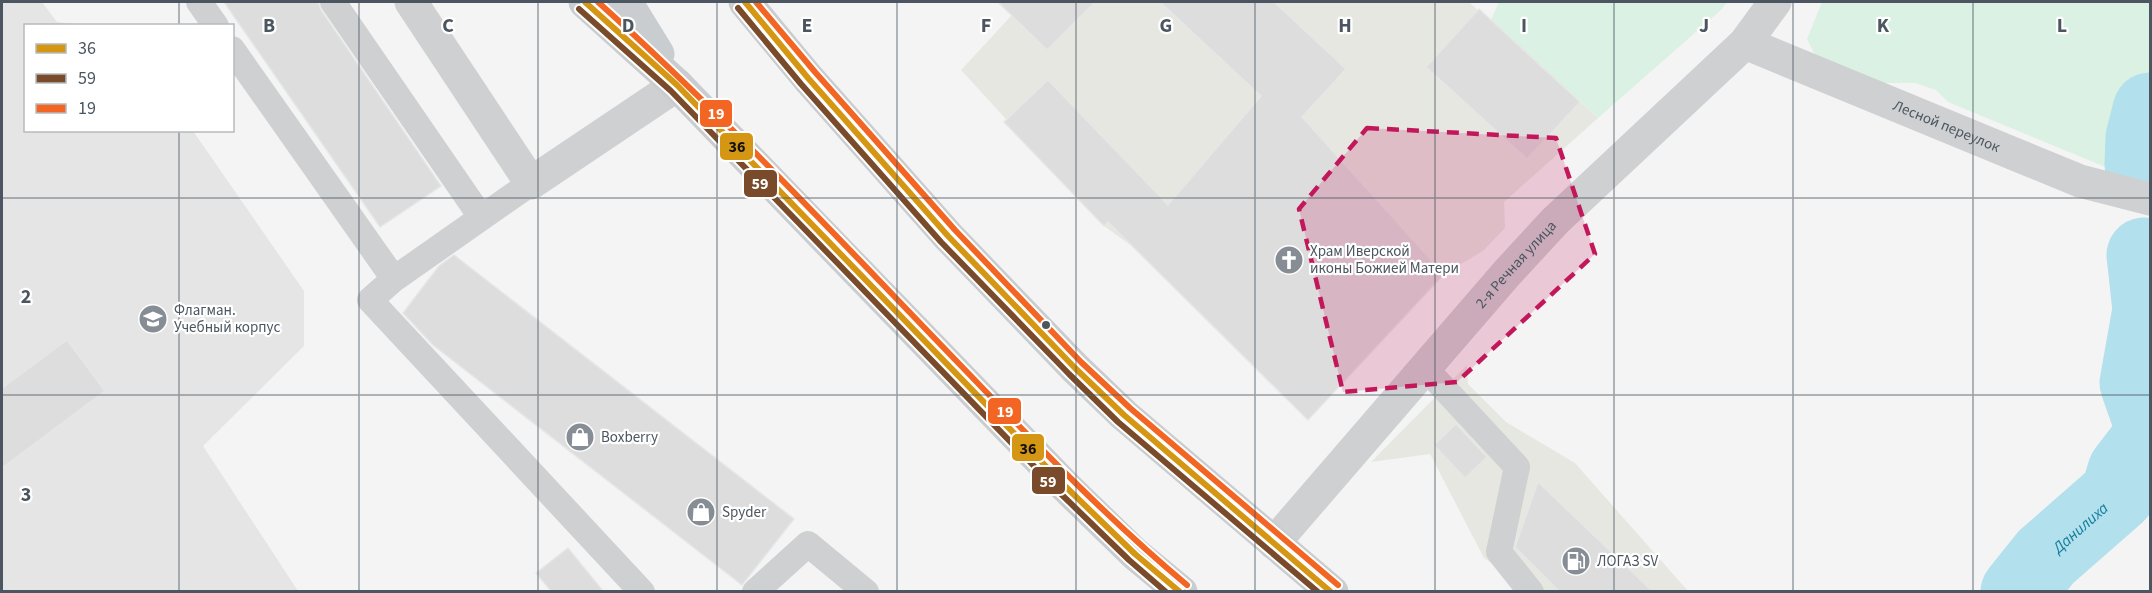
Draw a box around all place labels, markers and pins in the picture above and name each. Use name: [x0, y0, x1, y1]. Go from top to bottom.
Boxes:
place label: Храм Иверской иконы Божией Матери: [1310, 241, 1459, 279]
church icon: Храм Иверской иконы Божией Матери: [1273, 244, 1305, 276]
place label: Флагман. Учебный корпус: [174, 300, 281, 338]
school or university icon: Флагман. Учебный корпус: [137, 303, 169, 335]
unlabelled marker: [1040, 319, 1052, 331]
shop icon: Boxberry: [564, 421, 596, 453]
place label: Boxberry: [601, 427, 658, 448]
shop icon: Spyder: [685, 496, 717, 528]
place label: Spyder: [722, 502, 767, 523]
fuel station icon: ЛОГАЗ SV: [1560, 545, 1592, 577]
place label: ЛОГАЗ SV: [1597, 551, 1658, 572]

